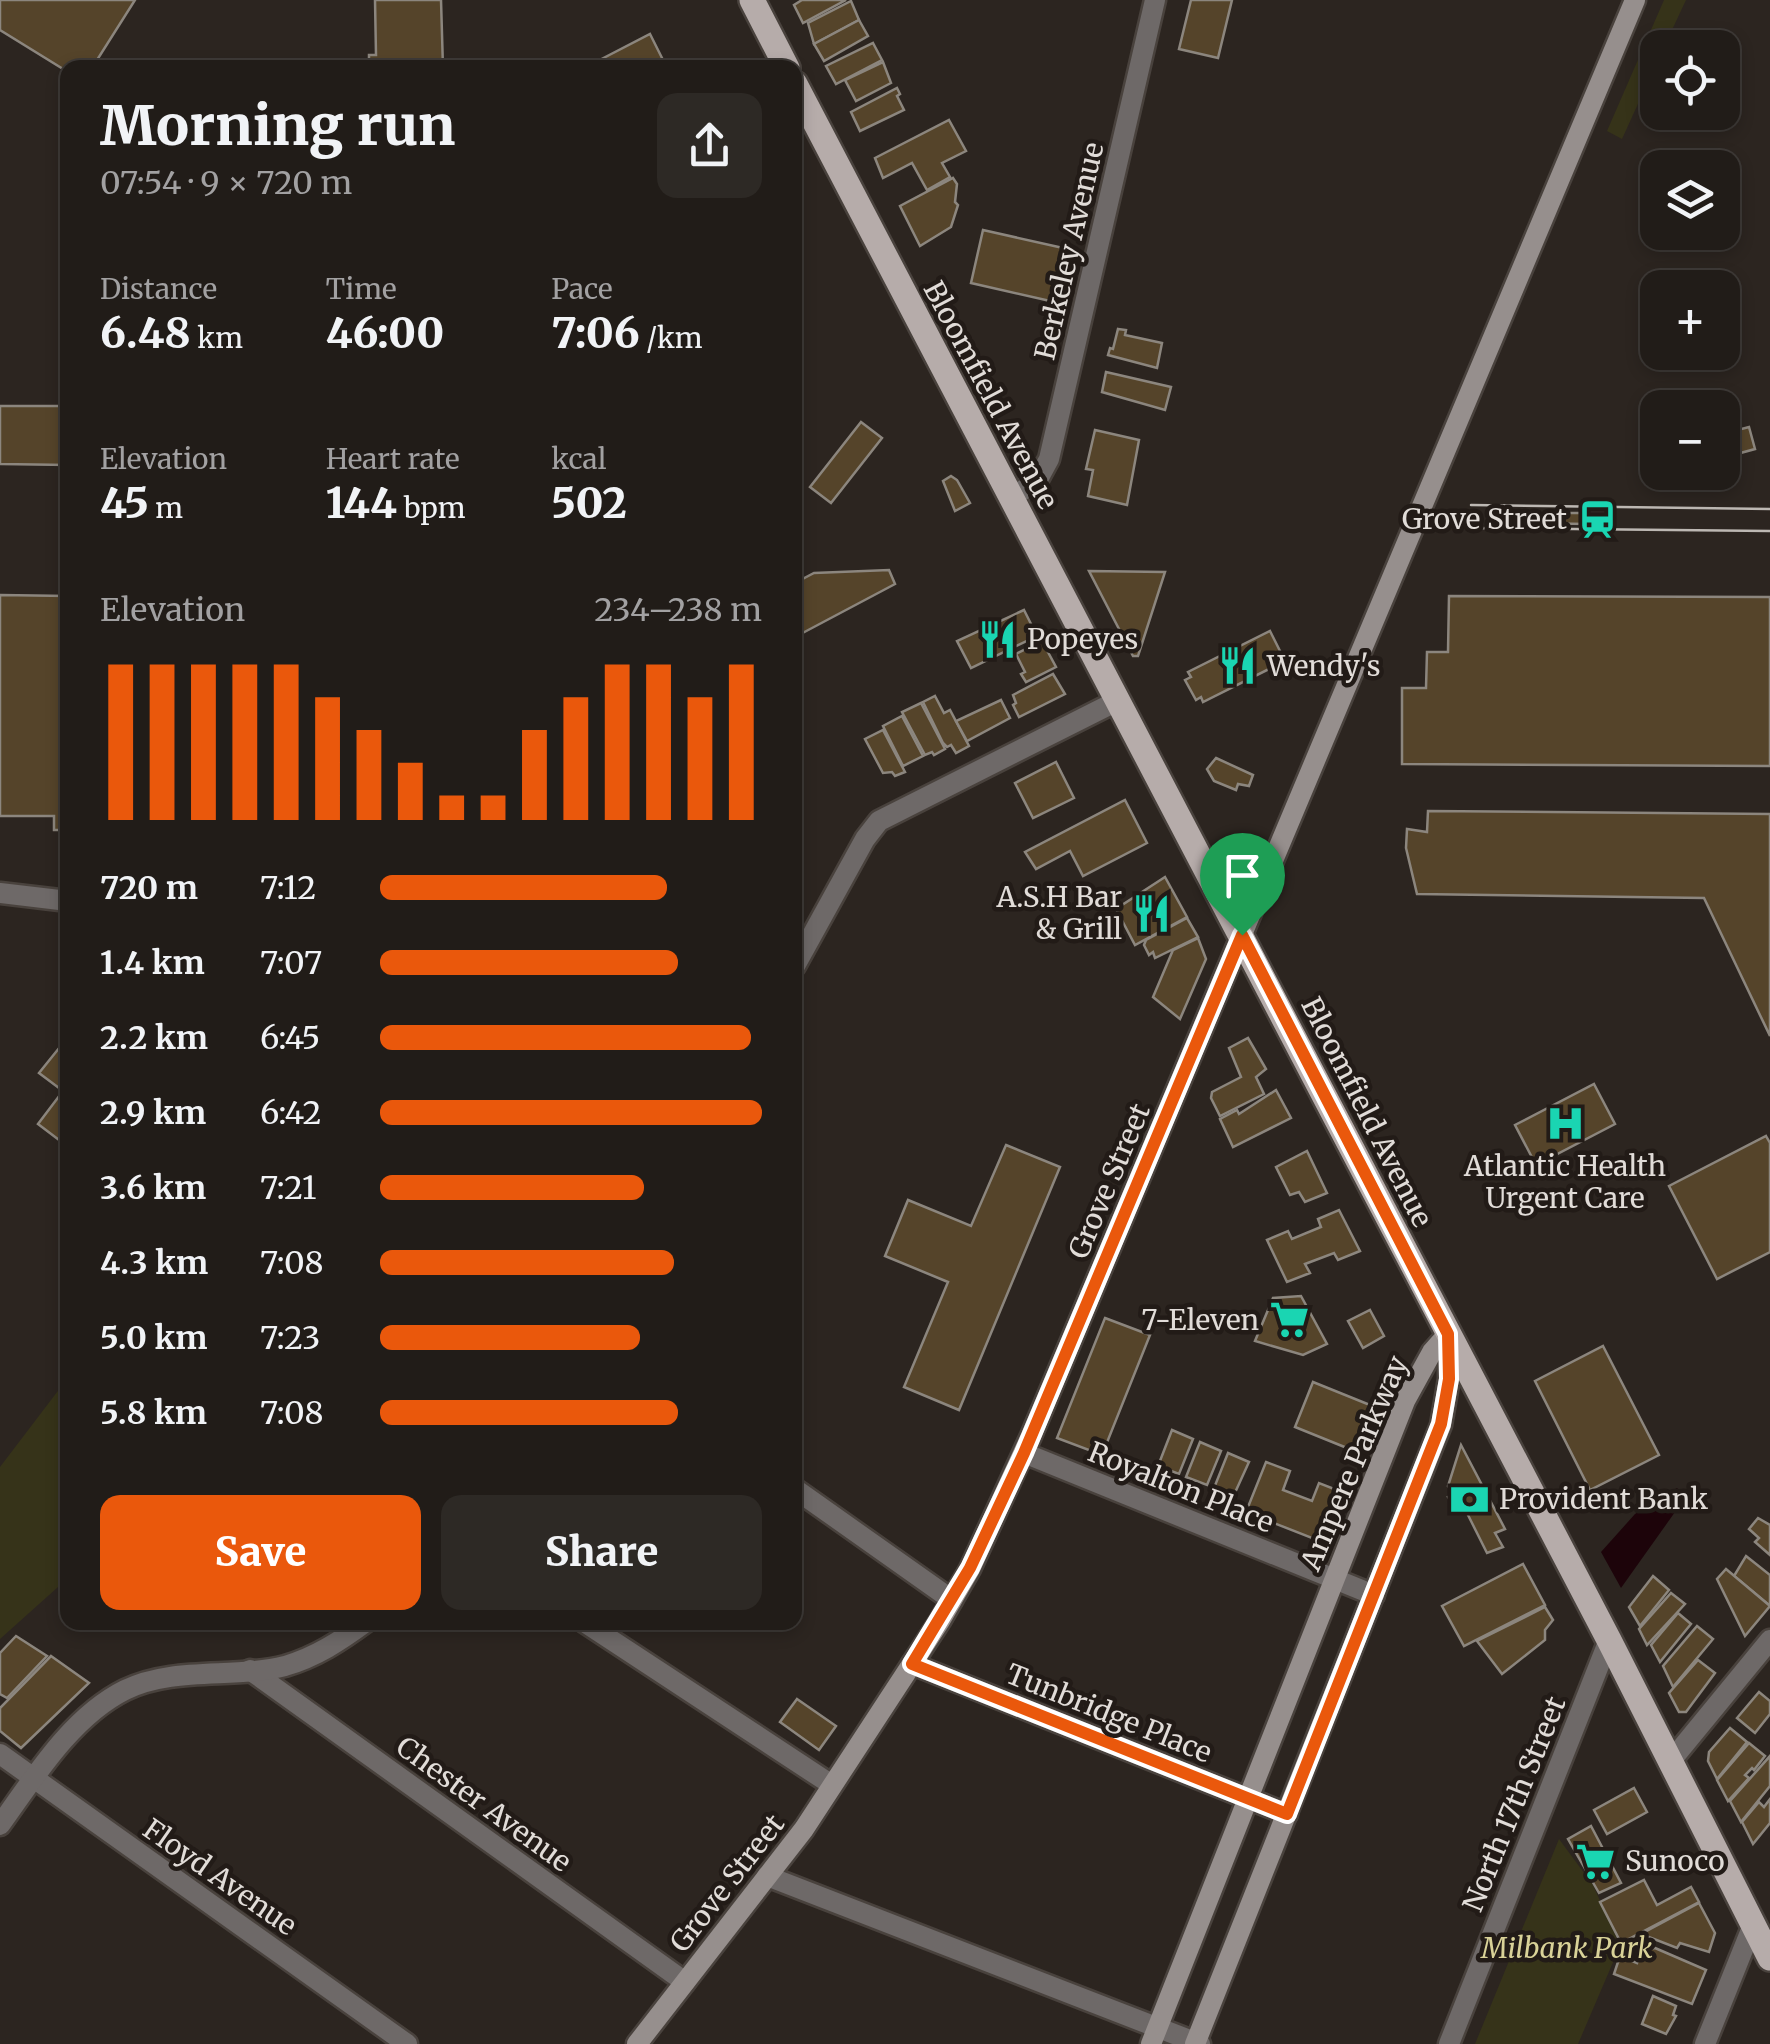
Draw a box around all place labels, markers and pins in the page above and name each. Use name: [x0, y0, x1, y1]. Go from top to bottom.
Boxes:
station icon: Grove Street: [1576, 498, 1618, 540]
place label: Grove Street: [1402, 501, 1567, 537]
restaurant icon: Popeyes: [976, 618, 1018, 660]
place label: Popeyes: [1027, 621, 1138, 657]
restaurant icon: Wendy's: [1216, 645, 1258, 687]
place label: Wendy's: [1266, 648, 1380, 684]
pin: [1200, 833, 1285, 936]
place label: A.S.H Bar & Grill: [996, 879, 1122, 947]
restaurant icon: A.S.H Bar & Grill: [1131, 892, 1173, 934]
hospital icon: Atlantic Health Urgent Care: [1544, 1103, 1586, 1145]
place label: Atlantic Health Urgent Care: [1463, 1148, 1666, 1216]
supermarket icon: 7-Eleven: [1268, 1299, 1310, 1341]
place label: 7-Eleven: [1141, 1302, 1259, 1338]
bank icon: Provident Bank: [1448, 1478, 1490, 1520]
place label: Provident Bank: [1499, 1481, 1708, 1517]
supermarket icon: Sunoco: [1574, 1840, 1616, 1882]
place label: Sunoco: [1625, 1843, 1725, 1879]

